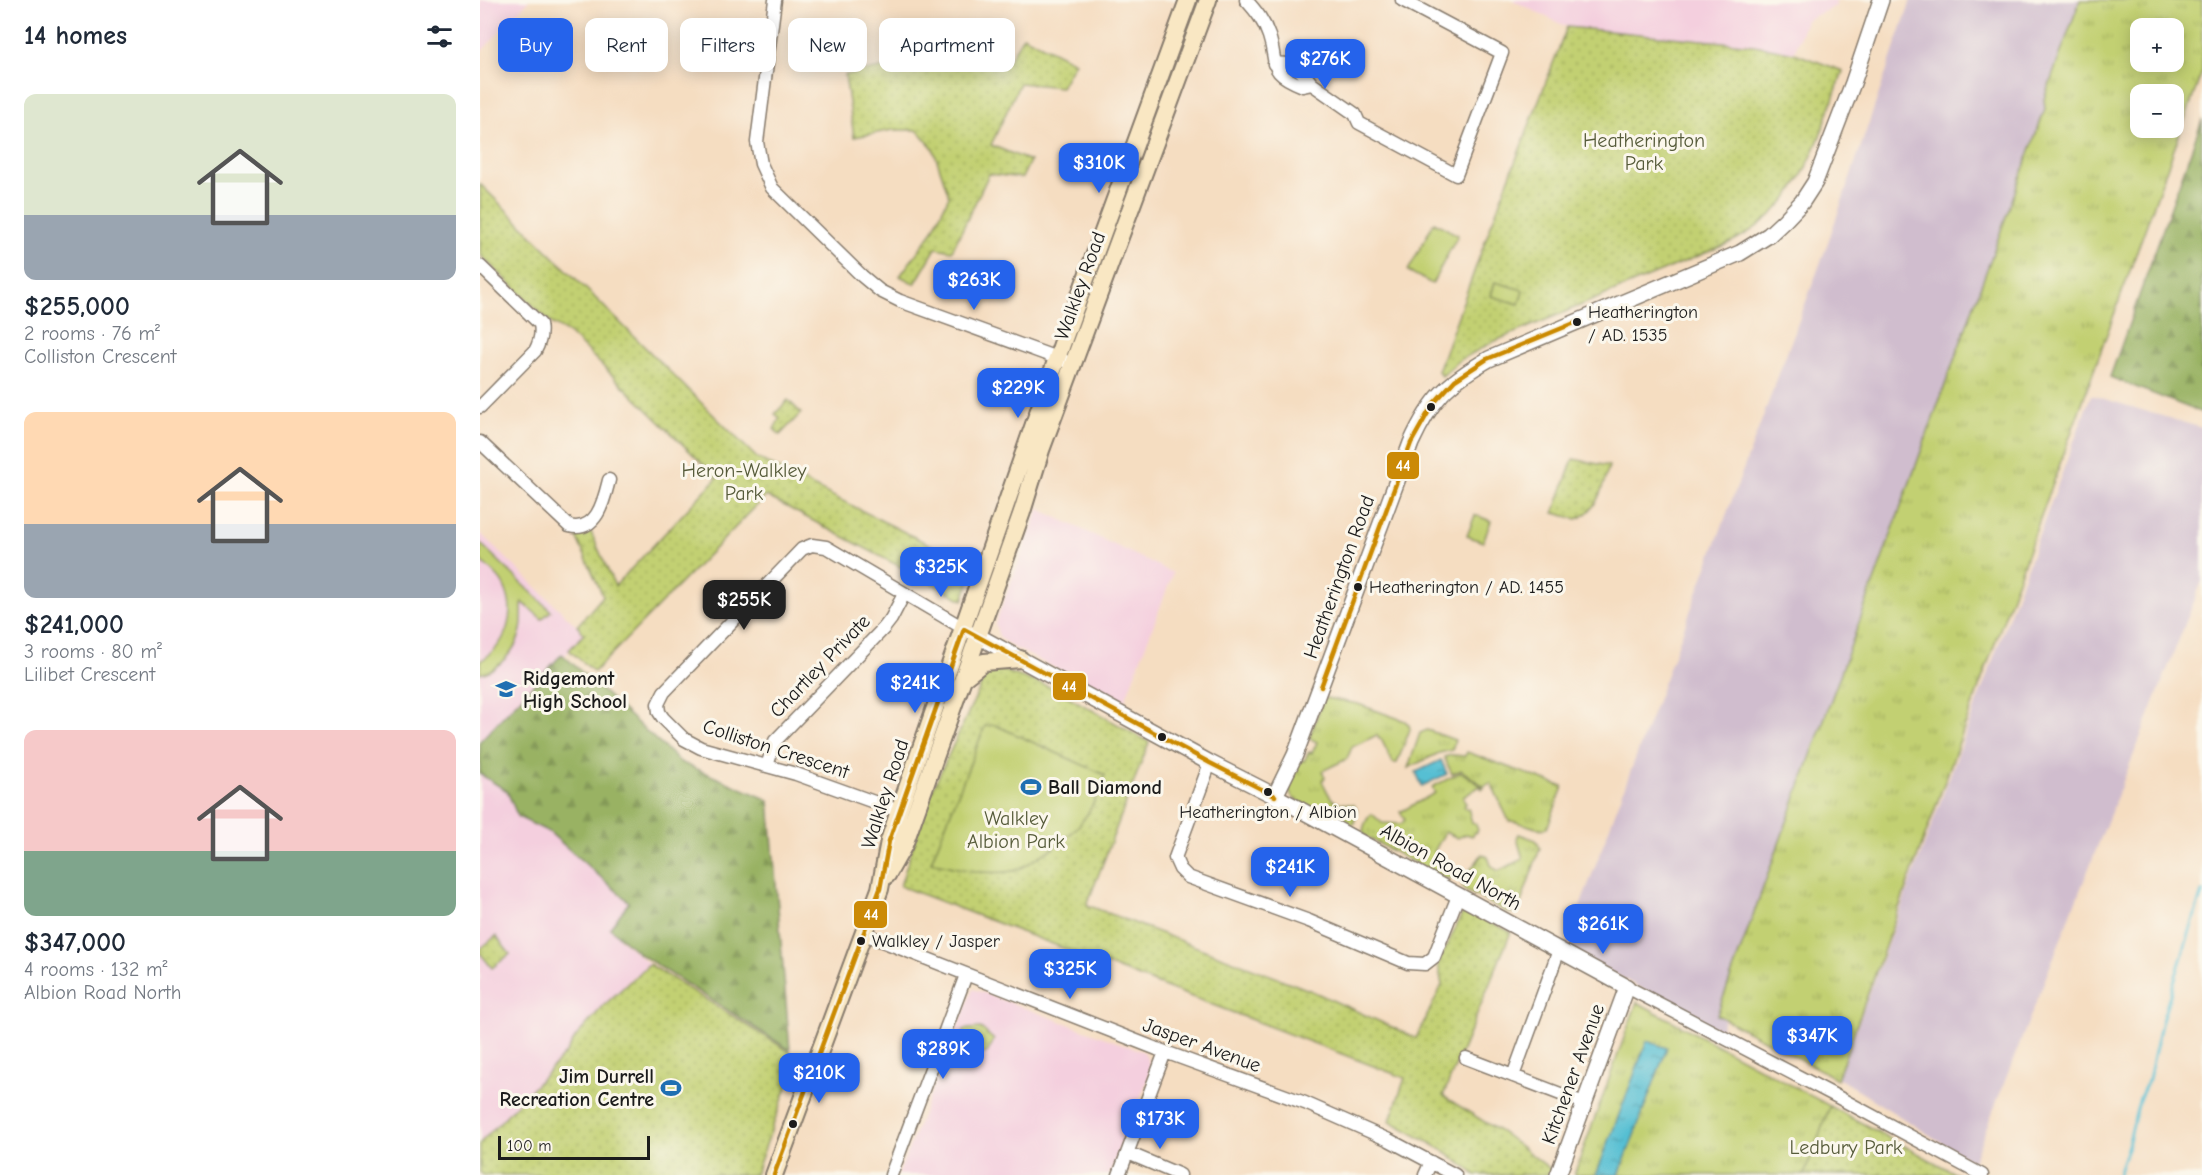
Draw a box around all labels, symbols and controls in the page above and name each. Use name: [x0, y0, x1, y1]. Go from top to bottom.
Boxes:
chip: Buy: [498, 18, 573, 72]
chip: Rent: [585, 18, 668, 72]
chip: Filters: [680, 18, 776, 72]
chip: New: [788, 18, 867, 72]
chip: Apartment: [879, 18, 1015, 72]
map controls: [2130, 18, 2184, 138]
button: +: [2130, 18, 2184, 72]
icon: filters: [423, 20, 456, 53]
text: 14 homes: [24, 21, 127, 51]
pin: $276K: [1283, 39, 1367, 90]
text: $276K: [1299, 47, 1351, 70]
button: −: [2130, 84, 2184, 138]
park label: Heatherington Park: [1583, 129, 1705, 175]
icon: home: [186, 133, 294, 241]
pin: $310K: [1057, 143, 1141, 194]
text: $310K: [1073, 151, 1125, 174]
street label: Walkley Road: [1050, 229, 1110, 343]
pin: $263K: [932, 260, 1016, 311]
text: $263K: [947, 268, 1001, 291]
text: $255,000: [24, 292, 130, 322]
place label: Heatherington / AD. 1535: [1588, 302, 1698, 346]
marker: Heatherington / AD. 1535: [1571, 316, 1583, 328]
text: 2 rooms · 76 m²: [24, 322, 160, 345]
text: Colliston Crescent: [24, 345, 177, 368]
pin: $229K: [976, 368, 1060, 419]
text: $229K: [991, 376, 1045, 399]
unlabelled marker: [1425, 401, 1437, 413]
icon: home: [186, 451, 294, 559]
line badge: 44: [1386, 451, 1420, 480]
text: 44: [1395, 457, 1411, 475]
park label: Heron-Walkley Park: [682, 459, 806, 505]
street label: Heatherington Road: [1299, 492, 1379, 662]
pin: $325K: [899, 547, 983, 598]
text: $325K: [914, 555, 968, 578]
place label: Heatherington / AD. 1455: [1369, 577, 1564, 598]
pin: $255K: [702, 580, 786, 631]
marker: Heatherington / AD. 1455: [1352, 581, 1364, 593]
text: $255K: [717, 588, 771, 611]
text: $241,000: [24, 610, 124, 640]
street label: Chartley Private: [765, 610, 875, 722]
text: 3 rooms · 80 m²: [24, 640, 162, 663]
text: Lilibet Crescent: [24, 663, 155, 686]
pin: $241K: [873, 663, 957, 714]
place label: Ridgemont High School: [523, 667, 627, 713]
text: $241K: [890, 671, 940, 694]
line badge: 44: [1052, 672, 1087, 701]
school or university icon: Ridgemont High School: [494, 677, 518, 701]
text: 44: [1061, 678, 1077, 696]
street label: Colliston Crescent: [700, 715, 853, 784]
unlabelled marker: [1156, 731, 1168, 743]
street label: Walkley Road: [857, 736, 913, 852]
icon: home: [186, 769, 294, 877]
sports icon: Ball Diamond: [1019, 775, 1043, 799]
place label: Ball Diamond: [1048, 776, 1162, 799]
marker: Heatherington / Albion: [1262, 786, 1274, 798]
place label: Heatherington / Albion: [1179, 802, 1357, 823]
park label: Walkley Albion Park: [967, 807, 1065, 853]
street label: Albion Road North: [1377, 819, 1525, 915]
pin: $241K: [1248, 847, 1332, 898]
text: $241K: [1265, 855, 1315, 878]
line badge: 44: [853, 900, 888, 929]
pin: $261K: [1561, 904, 1645, 955]
text: 44: [863, 906, 879, 924]
text: $261K: [1577, 912, 1629, 935]
text: $347,000: [24, 928, 126, 958]
place label: Walkley / Jasper: [872, 931, 1001, 952]
marker: Walkley / Jasper: [855, 935, 867, 947]
pin: $325K: [1028, 949, 1112, 1000]
text: $325K: [1043, 957, 1097, 980]
text: 4 rooms · 132 m²: [24, 958, 168, 981]
text: Albion Road North: [24, 981, 182, 1004]
street label: Kitchener Avenue: [1537, 1001, 1609, 1147]
street label: Jasper Avenue: [1140, 1013, 1264, 1077]
pin: $347K: [1770, 1016, 1854, 1067]
text: $347K: [1786, 1024, 1838, 1047]
pin: $289K: [901, 1029, 985, 1080]
text: $289K: [916, 1037, 970, 1060]
pin: $210K: [777, 1053, 861, 1104]
text: $210K: [793, 1061, 845, 1084]
place label: Jim Durrell Recreation Centre: [499, 1065, 654, 1111]
sports icon: Jim Durrell Recreation Centre: [659, 1076, 683, 1100]
pin: $173K: [1118, 1099, 1202, 1150]
text: $173K: [1135, 1107, 1185, 1130]
unlabelled marker: [787, 1118, 799, 1130]
scale bar: [498, 1133, 650, 1160]
park label: Ledbury Park: [1789, 1136, 1903, 1159]
text: 100 m: [507, 1137, 551, 1155]

